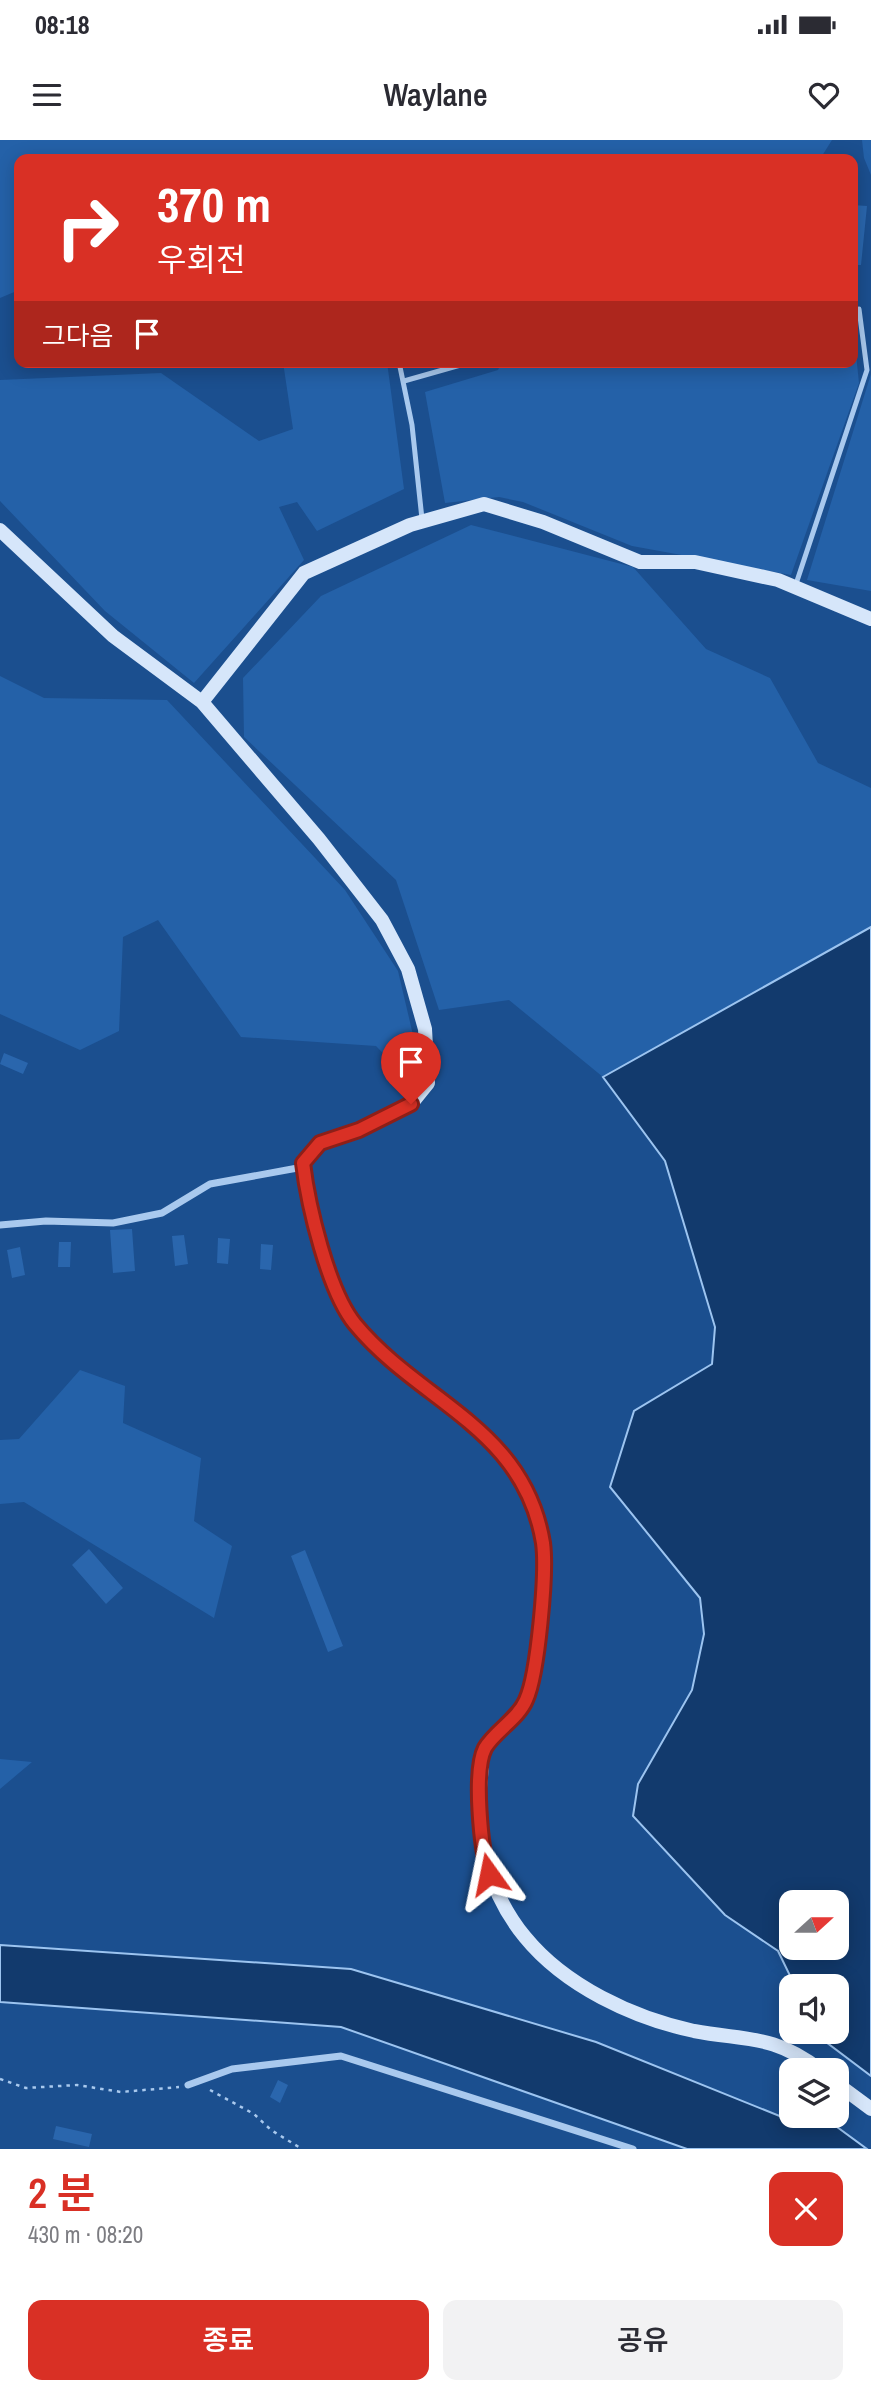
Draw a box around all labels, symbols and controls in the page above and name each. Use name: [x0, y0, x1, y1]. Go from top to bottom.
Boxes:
text: 08:18: [35, 7, 90, 42]
text: Waylane: [383, 73, 488, 116]
icon: menu: [28, 76, 66, 114]
icon: heart: [805, 76, 843, 114]
text: 370 m: [157, 171, 271, 237]
icon: right: [42, 182, 133, 273]
text: 우회전: [157, 238, 245, 281]
icon: arrive: [128, 315, 166, 353]
text: 그다음: [42, 318, 114, 353]
pin: [381, 1032, 441, 1104]
icon: arrive: [392, 1043, 430, 1081]
position arrow: [452, 1837, 526, 1911]
north arrow: [779, 1890, 849, 1960]
map controls: [779, 1890, 849, 2128]
button: sound: [779, 1974, 849, 2044]
button: layers: [779, 2058, 849, 2128]
text: 2 분: [28, 2165, 95, 2221]
button: close: [769, 2172, 843, 2246]
text: 430 m · 08:20: [28, 2219, 143, 2250]
button: 종료: [28, 2300, 429, 2380]
button: 공유: [443, 2300, 843, 2380]

